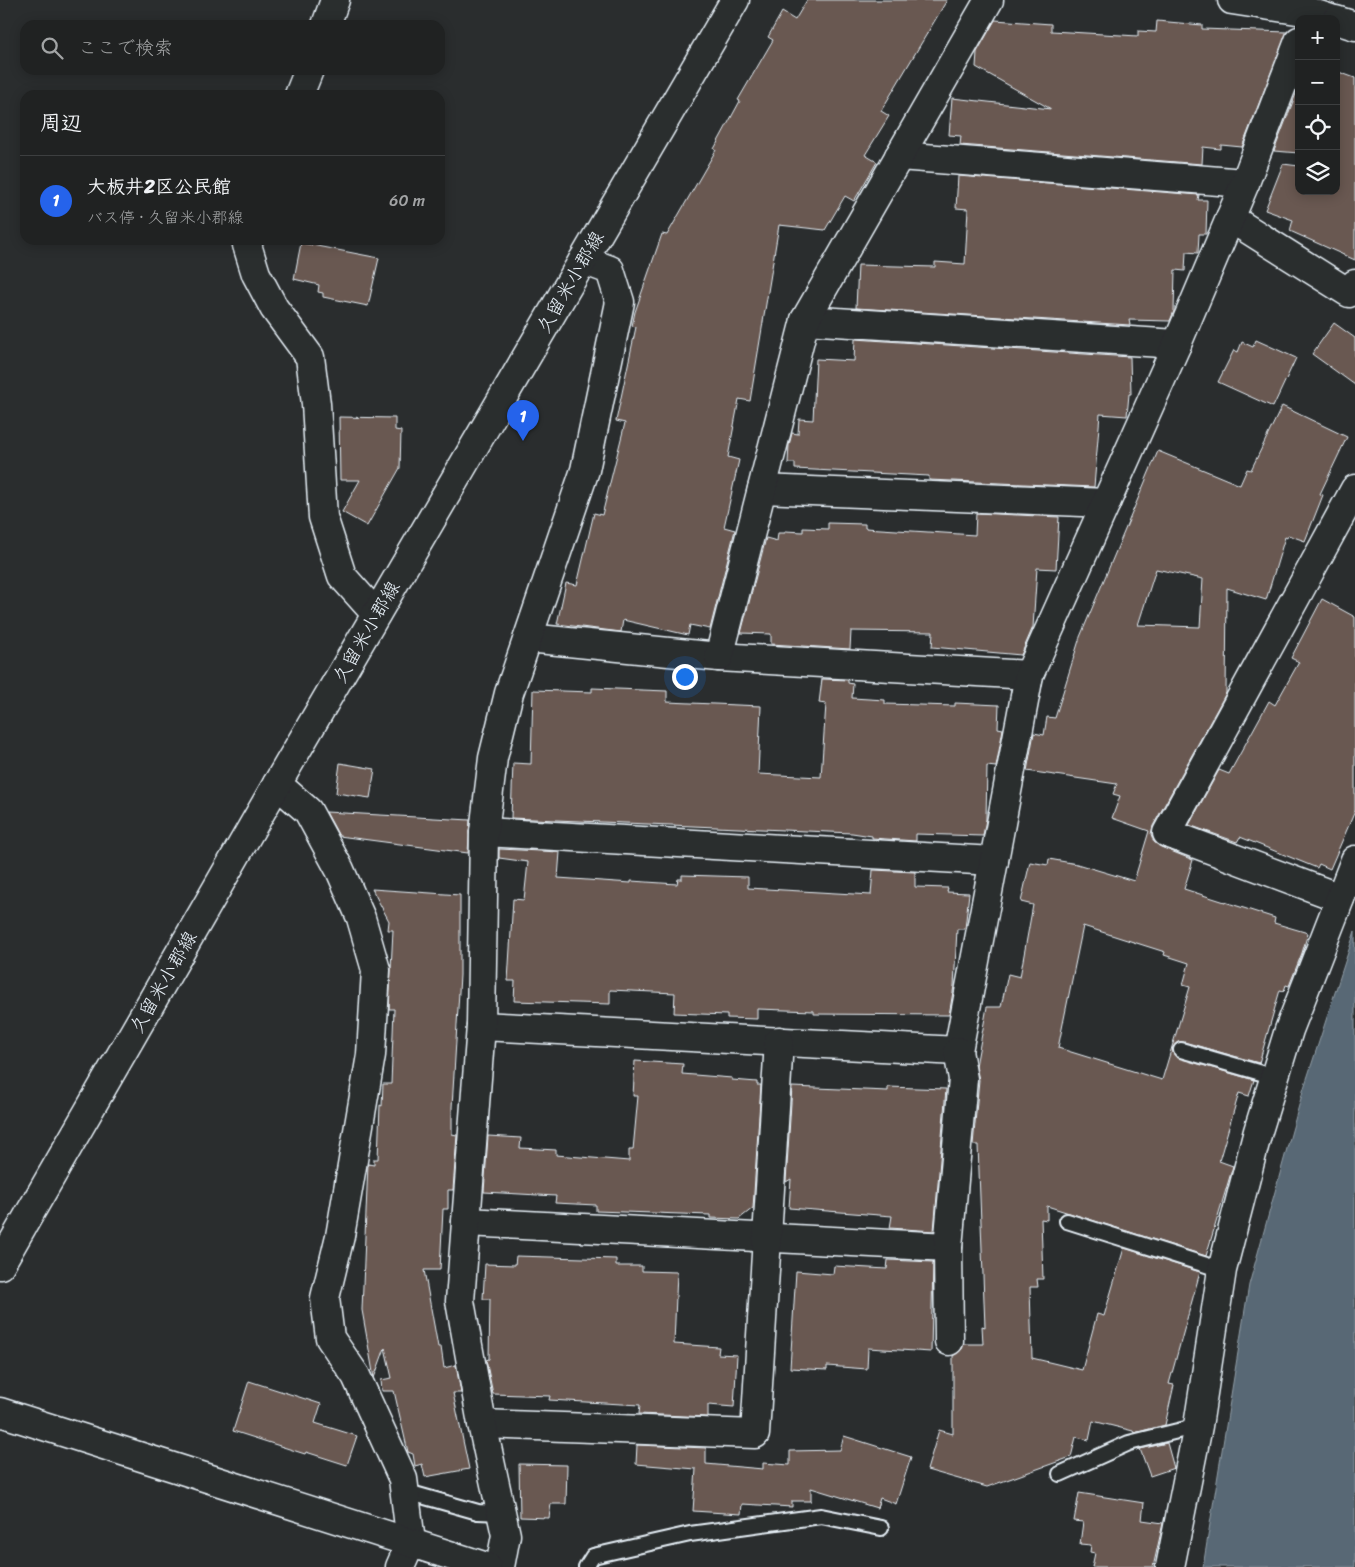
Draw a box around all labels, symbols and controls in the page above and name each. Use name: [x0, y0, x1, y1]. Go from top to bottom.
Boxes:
map controls: [1295, 15, 1340, 195]
button: +: [1295, 15, 1340, 60]
search box: [20, 20, 445, 75]
text: ここで検索: [78, 31, 173, 64]
icon: search: [38, 34, 66, 62]
button: −: [1295, 60, 1340, 105]
text: 周辺: [40, 104, 82, 142]
button: locate: [1295, 105, 1340, 150]
button: layers: [1295, 150, 1340, 195]
text: 大板井2区公民館: [87, 170, 231, 203]
text: 1: [53, 186, 59, 215]
text: 60 m: [389, 186, 425, 215]
text: バス停 · 久留米小郡線: [87, 203, 244, 232]
street label: 久留米小郡線: [527, 224, 613, 340]
pin: 1: [507, 400, 539, 441]
street label: 久留米小郡線: [323, 574, 409, 690]
your location: [672, 664, 698, 690]
street label: 久留米小郡線: [120, 924, 206, 1040]

